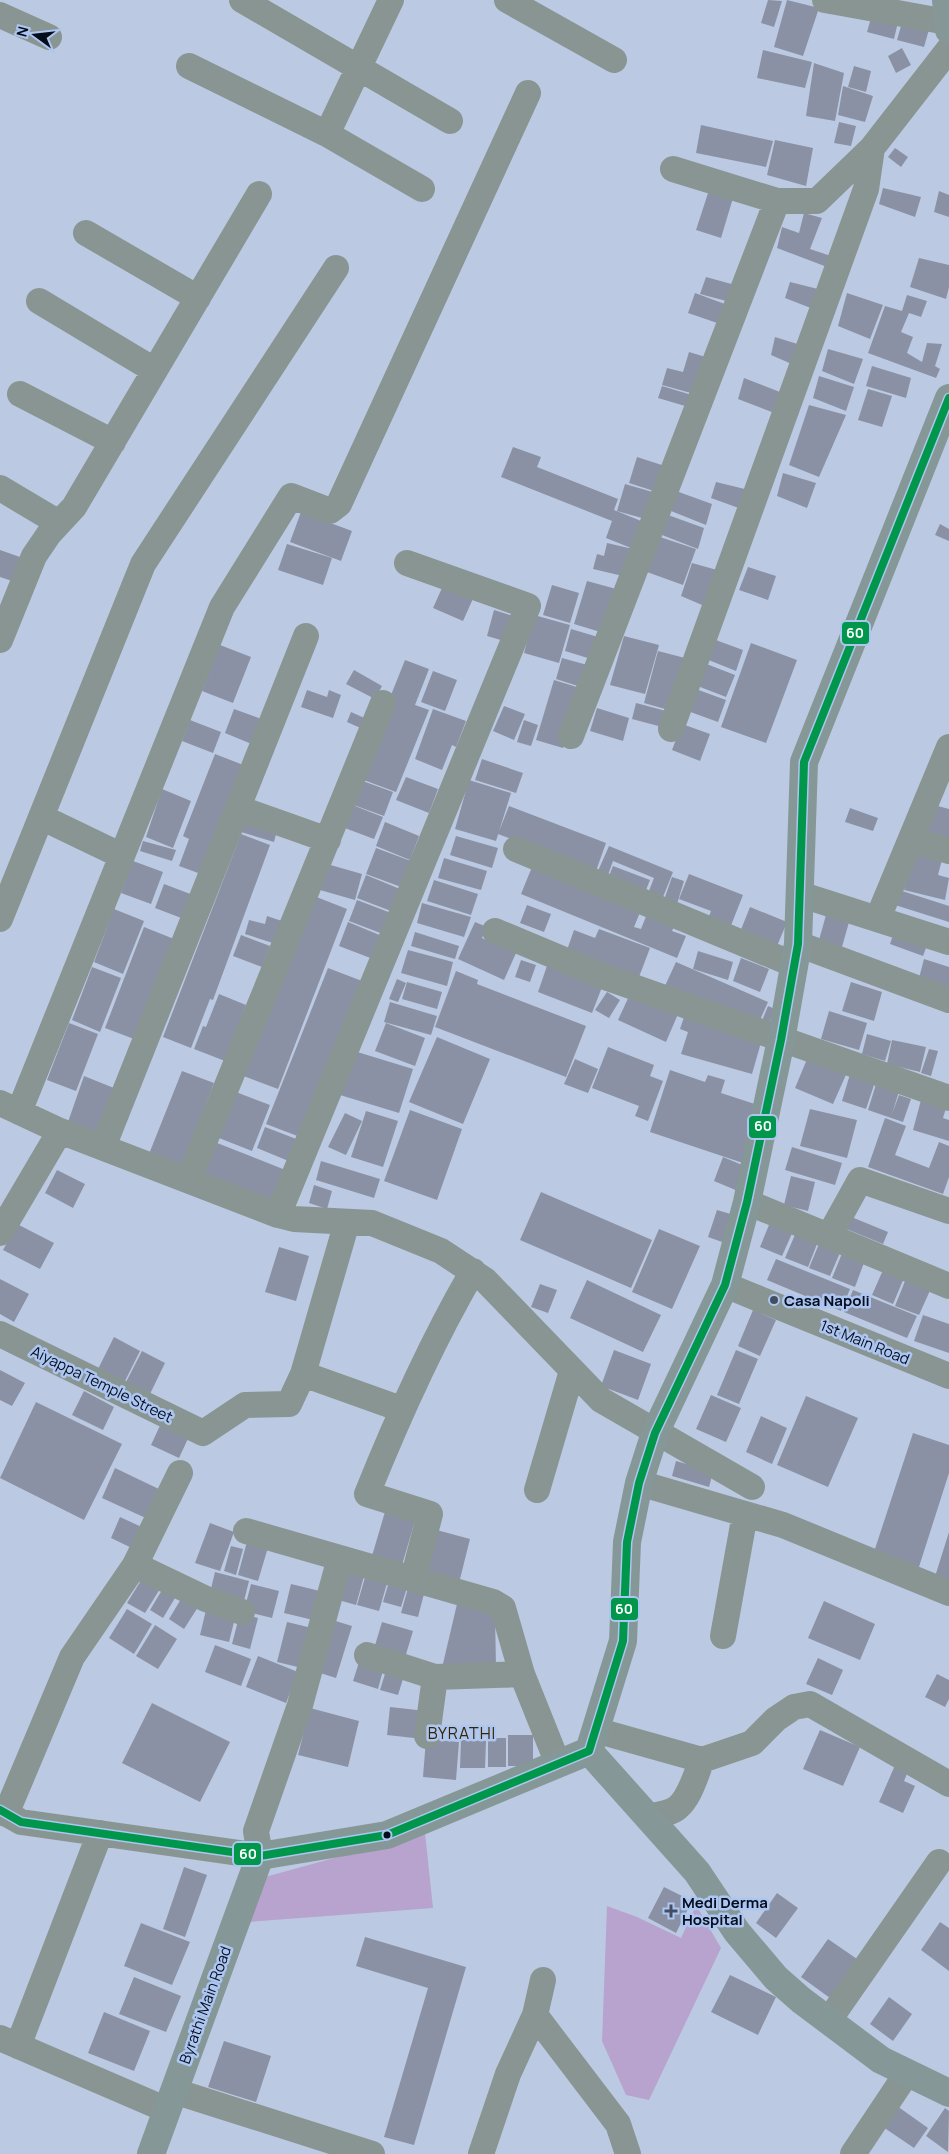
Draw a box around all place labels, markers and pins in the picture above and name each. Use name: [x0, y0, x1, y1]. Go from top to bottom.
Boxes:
place label: Casa Napoli: [784, 1290, 870, 1311]
marker: Casa Napoli: [768, 1294, 780, 1306]
unlabelled marker: [382, 1830, 392, 1840]
place label: Medi Derma Hospital: [682, 1892, 768, 1930]
marker: Medi Derma Hospital: [664, 1904, 678, 1918]

